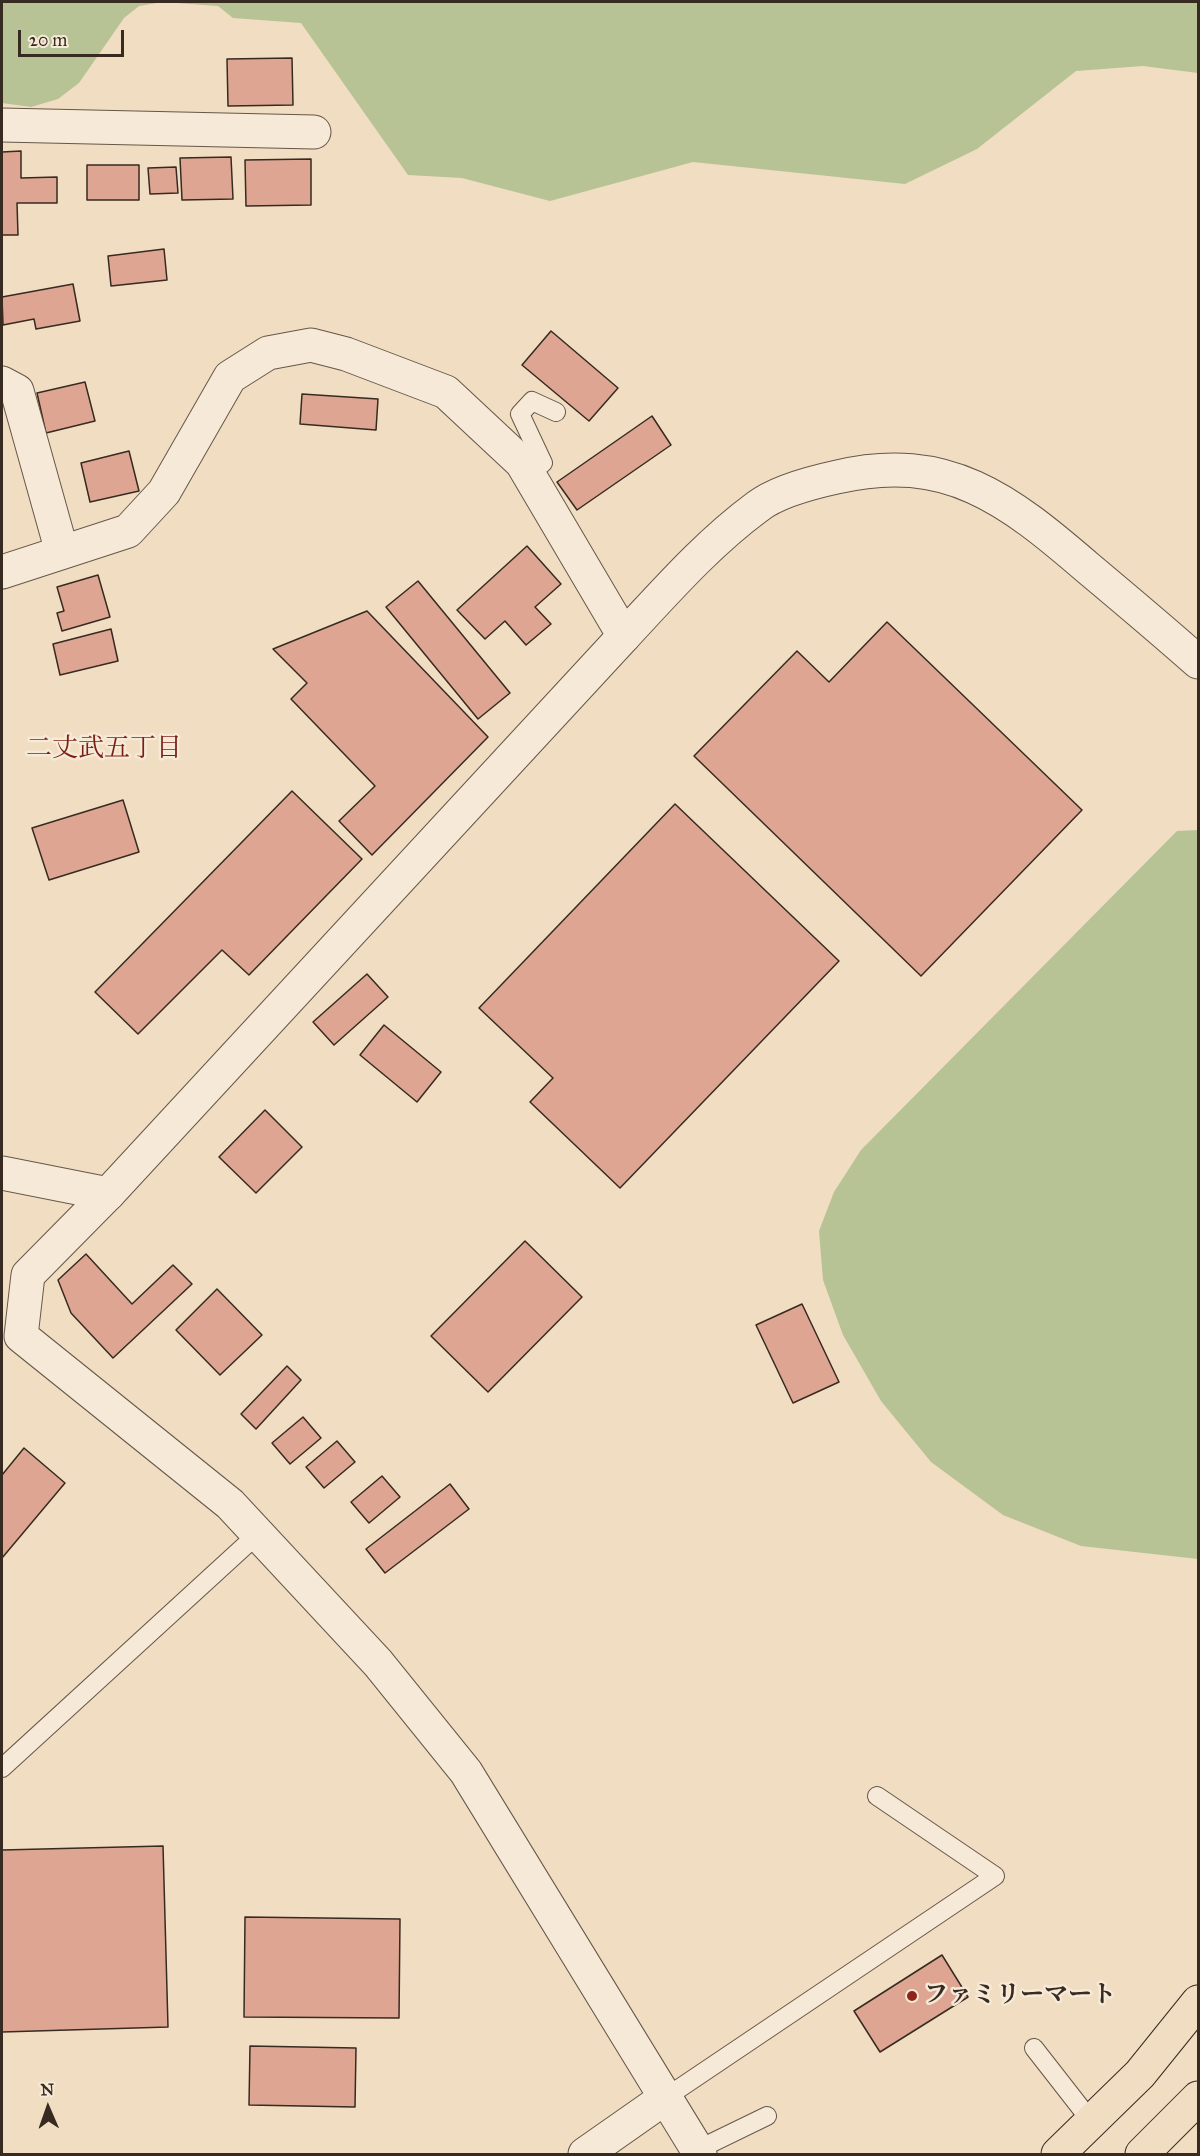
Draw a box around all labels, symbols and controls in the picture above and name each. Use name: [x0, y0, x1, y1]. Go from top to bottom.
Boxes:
scale bar: [21, 18, 128, 56]
text: 20 m: [29, 29, 67, 51]
district label: 二丈武五丁目: [26, 734, 182, 766]
place label: ファミリーマート: [924, 1982, 1116, 2010]
marker: ファミリーマート: [905, 1989, 919, 2003]
north arrow: [18, 2078, 78, 2138]
text: N: [40, 2080, 54, 2099]

